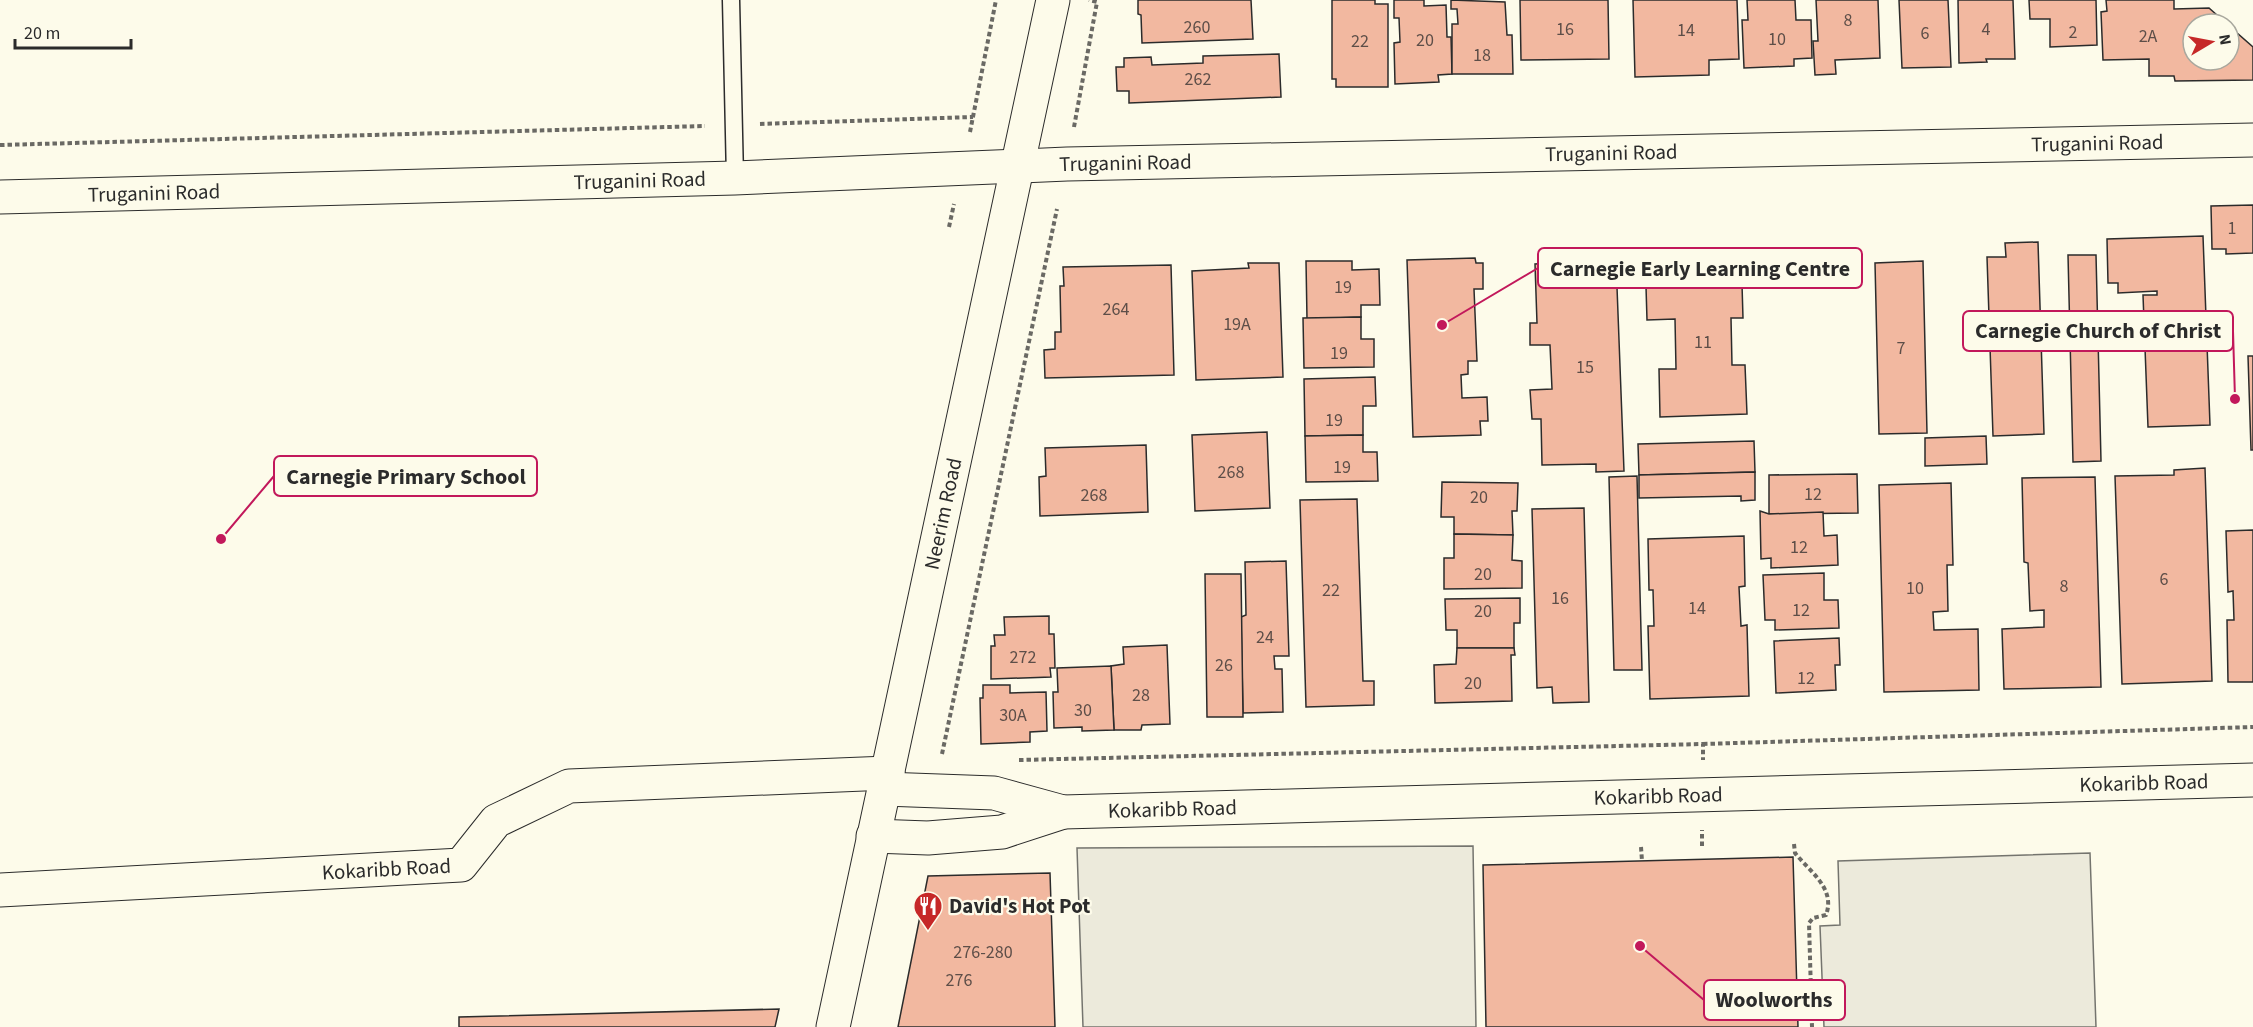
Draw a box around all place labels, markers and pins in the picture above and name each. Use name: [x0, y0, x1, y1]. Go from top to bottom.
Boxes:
callout: Carnegie Early Learning Centre: [1538, 248, 1862, 288]
callout: Carnegie Church of Christ: [1963, 311, 2233, 351]
callout: Carnegie Primary School: [274, 456, 537, 496]
restaurant icon: David's Hot Pot: [912, 890, 944, 932]
place label: David's Hot Pot: [949, 891, 1090, 921]
callout: Woolworths: [1704, 980, 1845, 1020]

